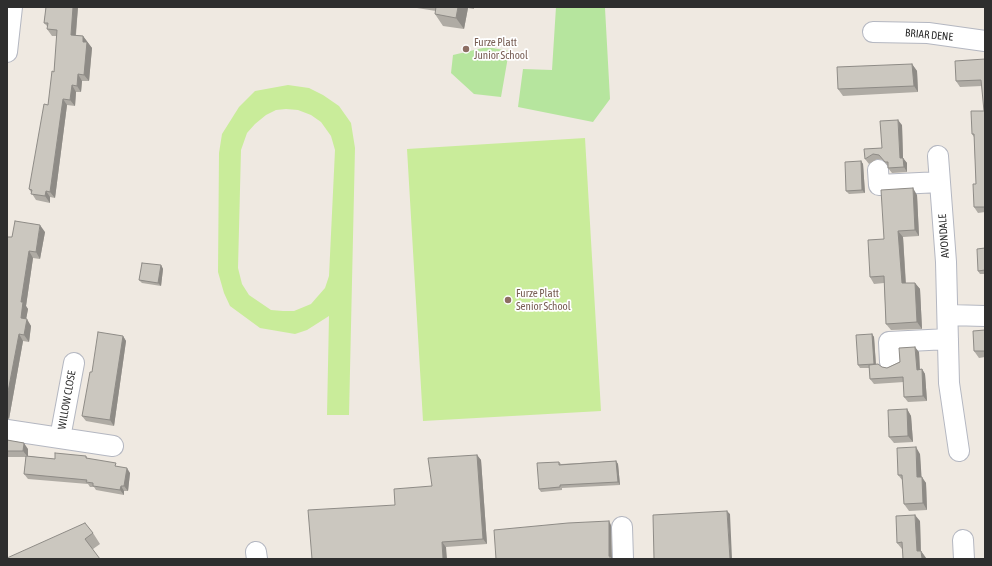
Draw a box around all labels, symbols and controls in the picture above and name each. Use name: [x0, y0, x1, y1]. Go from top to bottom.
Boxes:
street label: BRIAR DENE: [905, 26, 953, 44]
place label: Furze Platt Junior School: [474, 36, 528, 62]
marker: Furze Platt Junior School: [461, 44, 471, 54]
street label: AVONDALE: [936, 214, 952, 258]
place label: Furze Platt Senior School: [516, 287, 571, 313]
marker: Furze Platt Senior School: [503, 295, 513, 305]
street label: WILLOW CLOSE: [55, 370, 79, 430]

